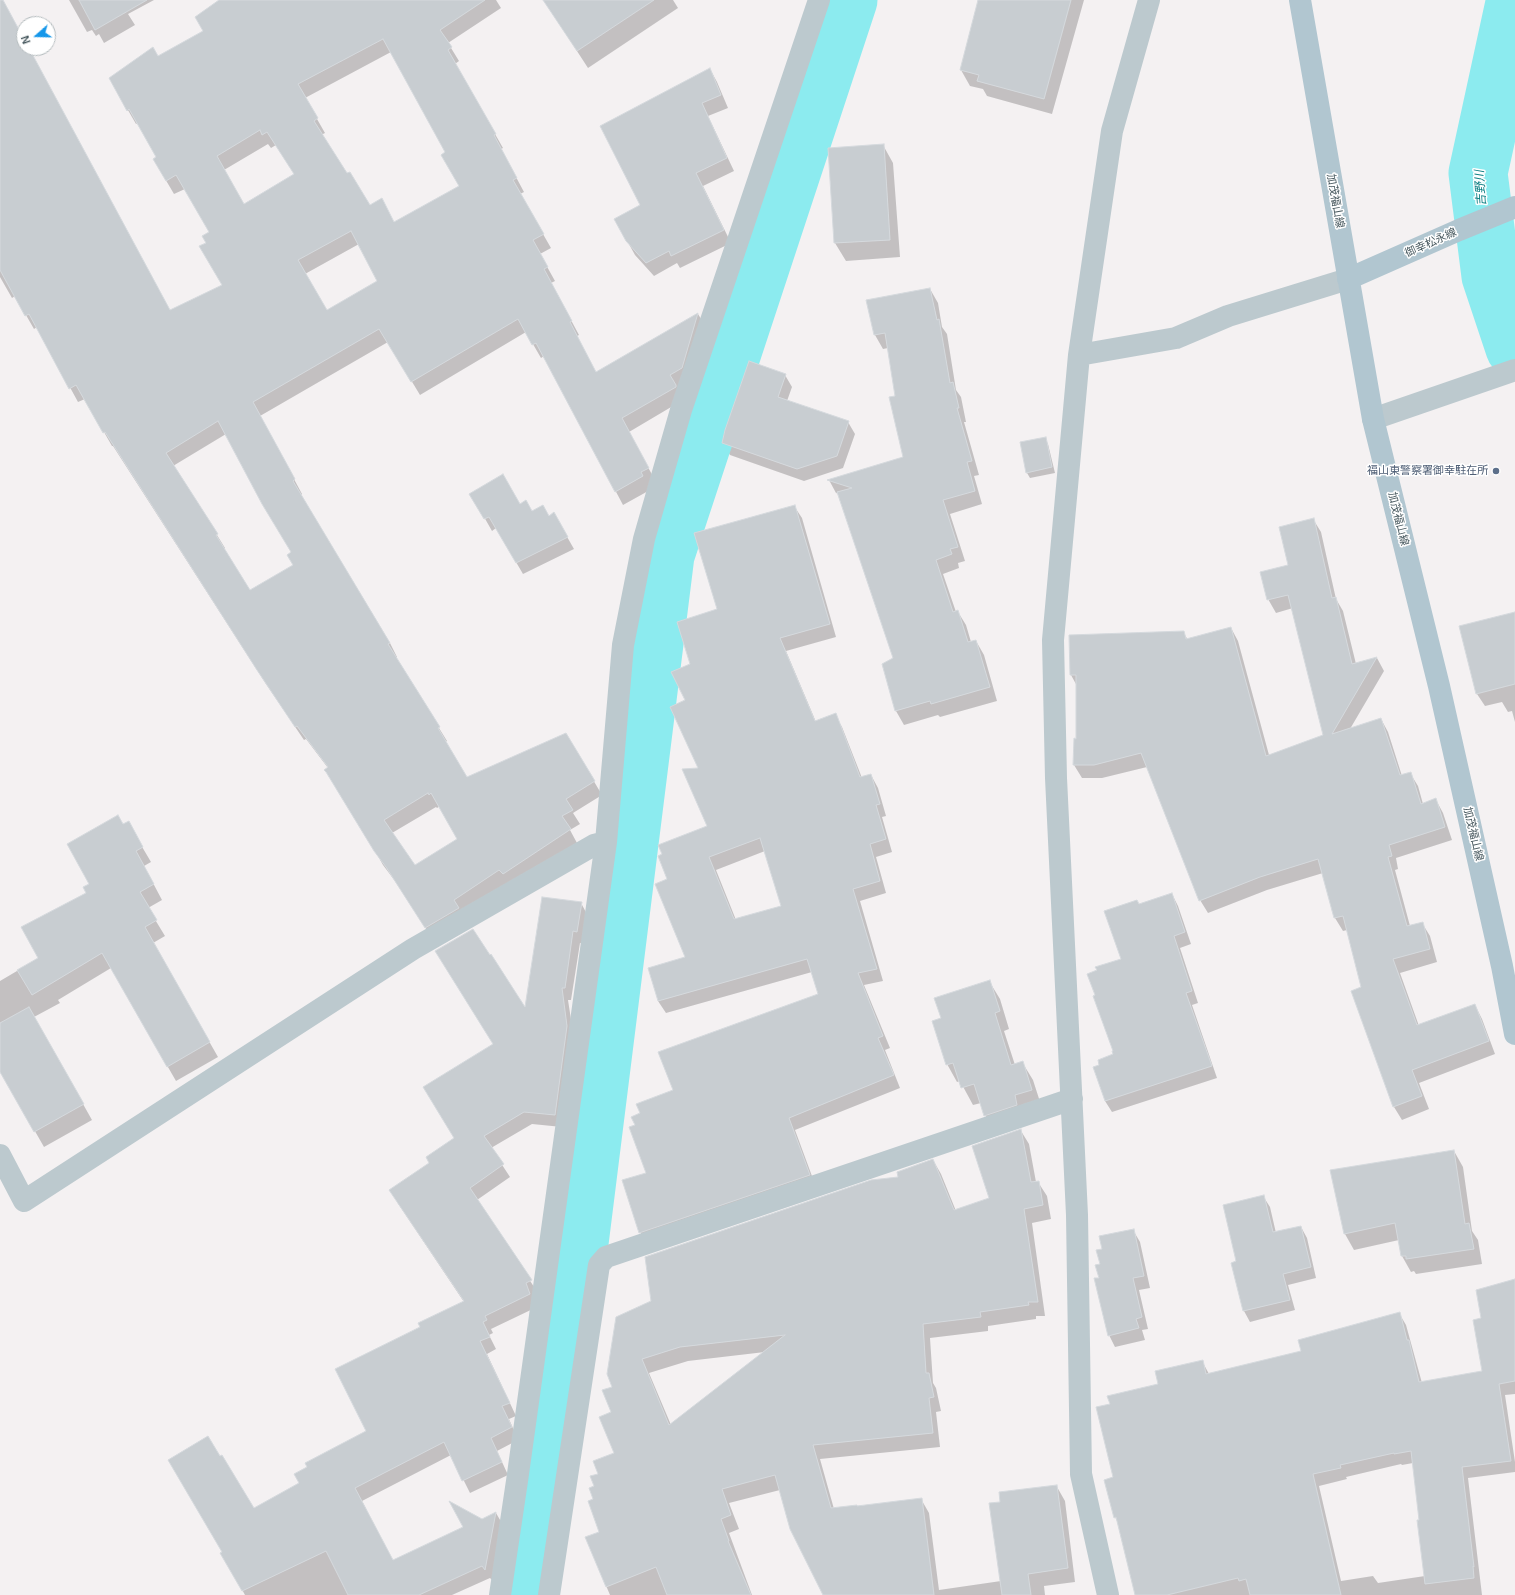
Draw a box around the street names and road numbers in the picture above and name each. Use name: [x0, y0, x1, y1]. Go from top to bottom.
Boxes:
street label: 加茂福山線: [1324, 173, 1346, 229]
street label: 御幸松永線: [1403, 226, 1459, 260]
street label: 加茂福山線: [1385, 491, 1411, 547]
street label: 加茂福山線: [1460, 806, 1486, 862]

